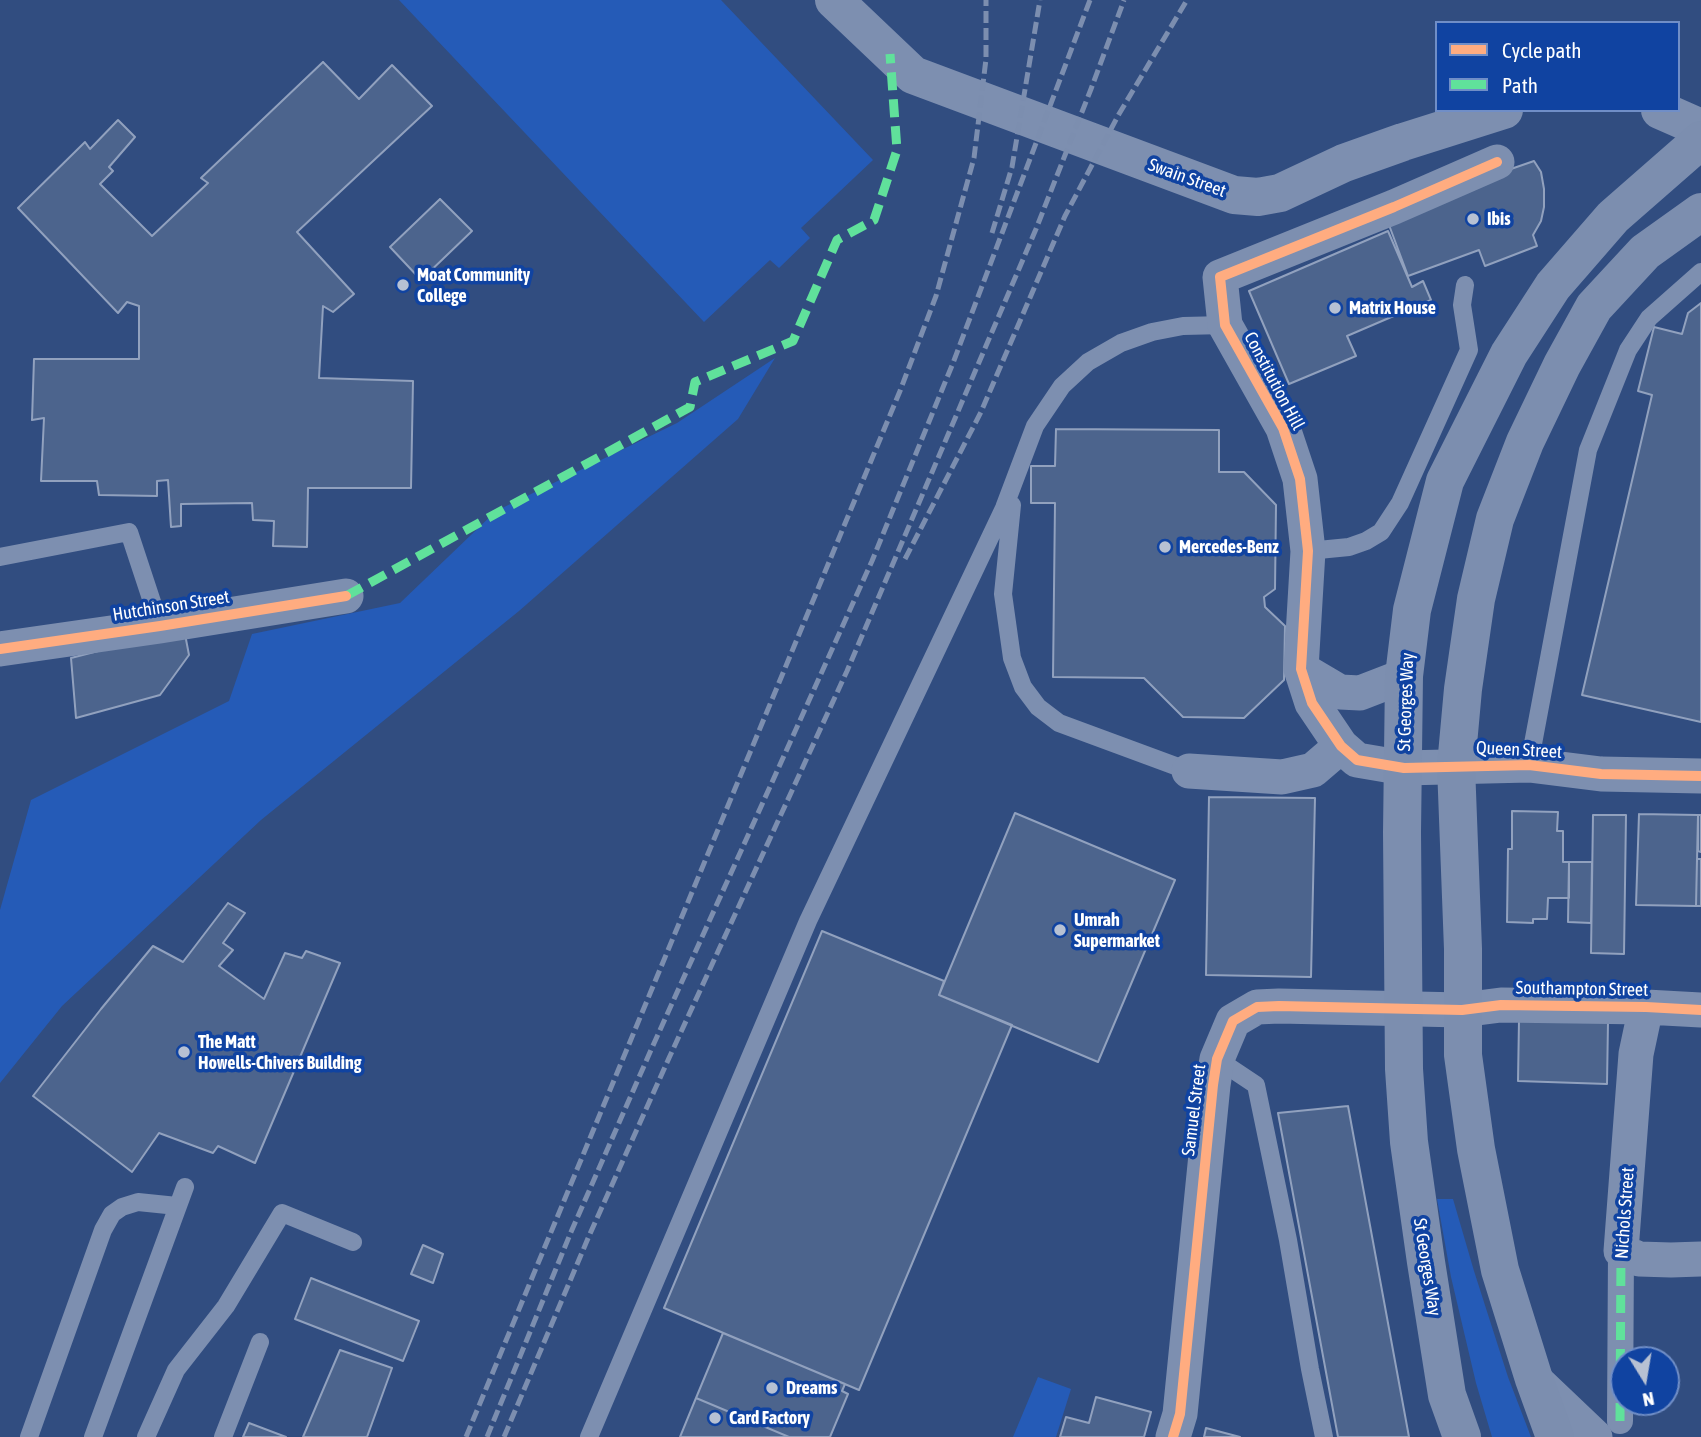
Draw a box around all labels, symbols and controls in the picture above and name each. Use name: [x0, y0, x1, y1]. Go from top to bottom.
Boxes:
legend: [1435, 21, 1680, 112]
text: Cycle path: [1502, 38, 1581, 62]
text: Path: [1502, 73, 1538, 97]
street label: Swain Street: [1145, 154, 1229, 202]
place label: Ibis: [1487, 208, 1511, 230]
marker: Ibis: [1465, 211, 1481, 227]
place label: Moat Community College: [417, 264, 530, 306]
marker: Moat Community College: [395, 277, 411, 293]
place label: Matrix House: [1349, 297, 1436, 319]
marker: Matrix House: [1327, 300, 1343, 316]
street label: Constitution Hill: [1239, 328, 1309, 434]
place label: Mercedes-Benz: [1179, 536, 1279, 558]
marker: Mercedes-Benz: [1157, 539, 1173, 555]
street label: Hutchinson Street: [111, 586, 231, 626]
street label: St Georges Way: [1393, 652, 1419, 752]
street label: Queen Street: [1475, 737, 1563, 763]
place label: Umrah Supermarket: [1074, 909, 1160, 951]
marker: Umrah Supermarket: [1052, 922, 1068, 938]
street label: Southampton Street: [1516, 977, 1648, 1001]
place label: The Matt Howells-Chivers Building: [198, 1031, 361, 1074]
marker: The Matt Howells-Chivers Building: [176, 1044, 192, 1060]
street label: Samuel Street: [1178, 1063, 1210, 1157]
street label: Nichols Street: [1611, 1167, 1639, 1259]
street label: St Georges Way: [1409, 1217, 1445, 1317]
north arrow: [1610, 1346, 1680, 1416]
place label: Dreams: [786, 1377, 837, 1399]
marker: Dreams: [764, 1380, 780, 1396]
text: N: [1641, 1388, 1656, 1412]
place label: Card Factory: [729, 1407, 810, 1429]
marker: Card Factory: [707, 1410, 723, 1426]

